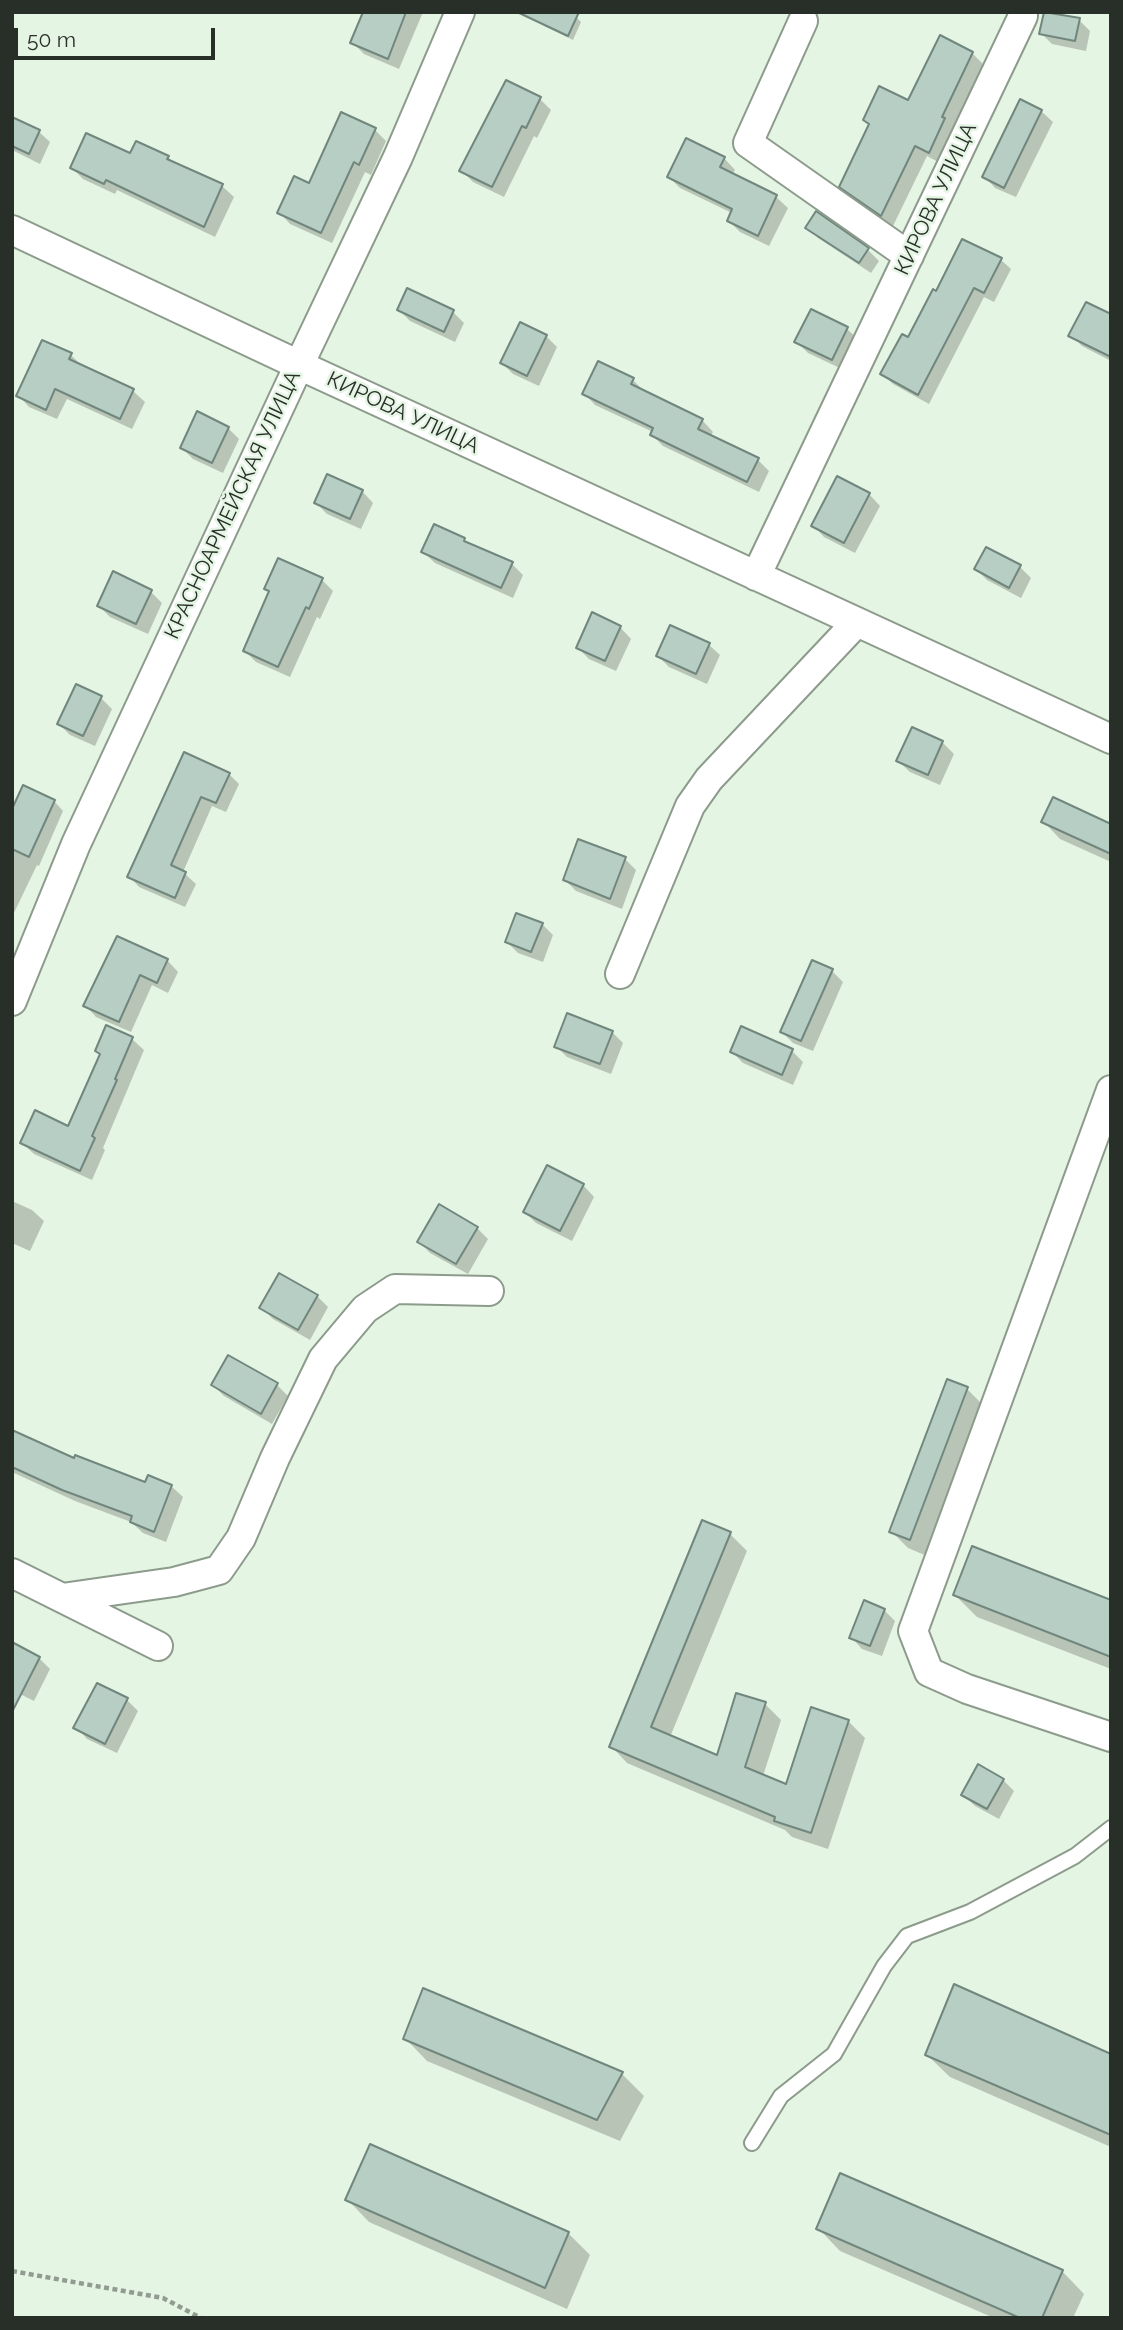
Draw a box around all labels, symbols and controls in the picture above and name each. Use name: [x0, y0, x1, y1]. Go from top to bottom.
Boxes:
scale bar: [18, 14, 219, 58]
text: 50 m: [27, 27, 76, 52]
street label: КИРОВА УЛИЦА: [890, 119, 982, 279]
street label: КРАСНОАРМЕЙСКАЯ УЛИЦА: [160, 367, 306, 643]
street label: КИРОВА УЛИЦА: [323, 367, 483, 459]

